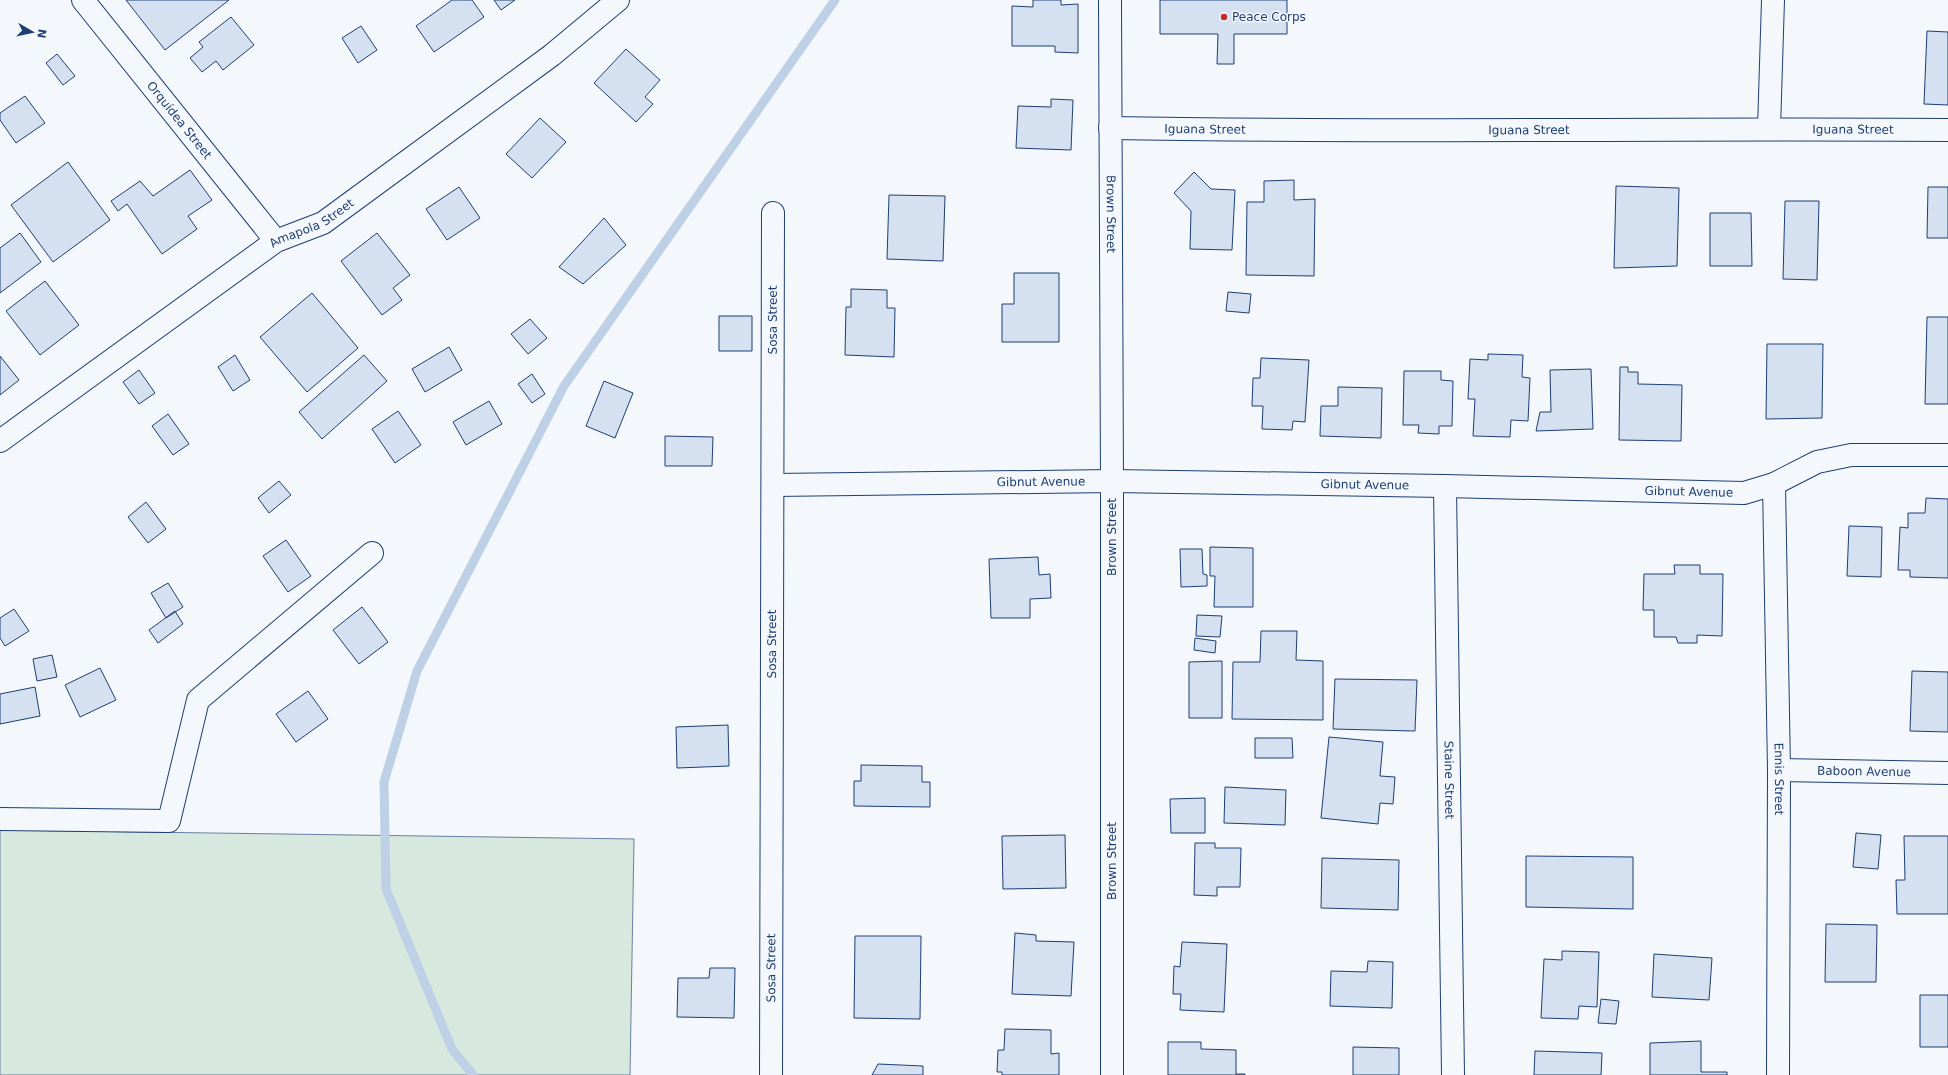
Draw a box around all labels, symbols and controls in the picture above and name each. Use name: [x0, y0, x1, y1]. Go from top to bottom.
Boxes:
place label: Peace Corps: [1232, 10, 1306, 24]
north arrow: [12, 12, 52, 52]
marker: Peace Corps: [1219, 12, 1229, 22]
text: N: [34, 28, 49, 39]
street label: Orquídea Street: [144, 79, 215, 162]
street label: Iguana Street: [1164, 122, 1246, 137]
street label: Iguana Street: [1488, 123, 1570, 137]
street label: Iguana Street: [1812, 123, 1894, 137]
street label: Brown Street: [1104, 175, 1118, 253]
street label: Amapola Street: [267, 196, 357, 250]
street label: Sosa Street: [766, 285, 780, 354]
street label: Gibnut Avenue: [997, 474, 1085, 489]
street label: Gibnut Avenue: [1321, 477, 1409, 492]
street label: Gibnut Avenue: [1644, 484, 1733, 500]
street label: Brown Street: [1105, 498, 1119, 576]
street label: Sosa Street: [765, 609, 779, 678]
street label: Staine Street: [1441, 741, 1457, 820]
street label: Ennis Street: [1772, 742, 1786, 816]
street label: Baboon Avenue: [1817, 764, 1911, 779]
street label: Brown Street: [1105, 822, 1119, 900]
street label: Sosa Street: [764, 933, 778, 1002]

